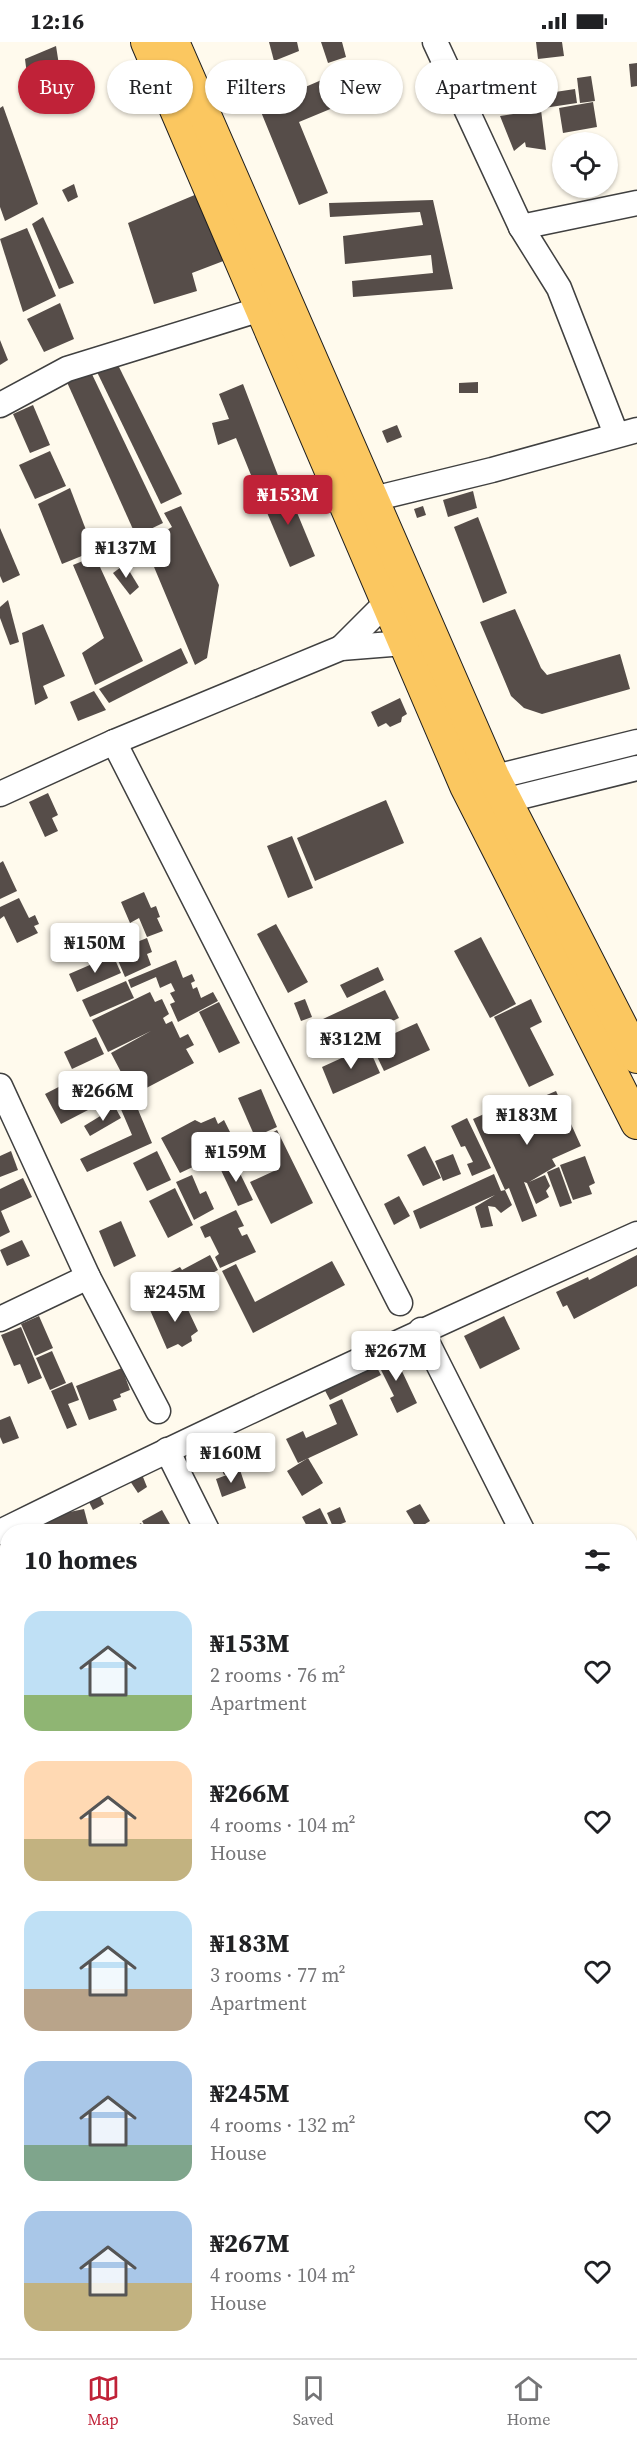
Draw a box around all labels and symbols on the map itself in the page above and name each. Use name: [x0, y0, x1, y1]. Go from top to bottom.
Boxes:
pin: ₦153M: [246, 475, 330, 526]
pin: ₦137M: [84, 528, 168, 579]
pin: ₦150M: [53, 923, 137, 974]
pin: ₦312M: [309, 1019, 393, 1070]
pin: ₦266M: [61, 1071, 145, 1122]
pin: ₦183M: [485, 1095, 569, 1146]
pin: ₦159M: [194, 1132, 278, 1183]
pin: ₦245M: [133, 1272, 217, 1323]
pin: ₦267M: [354, 1331, 438, 1382]
pin: ₦160M: [189, 1433, 273, 1484]

